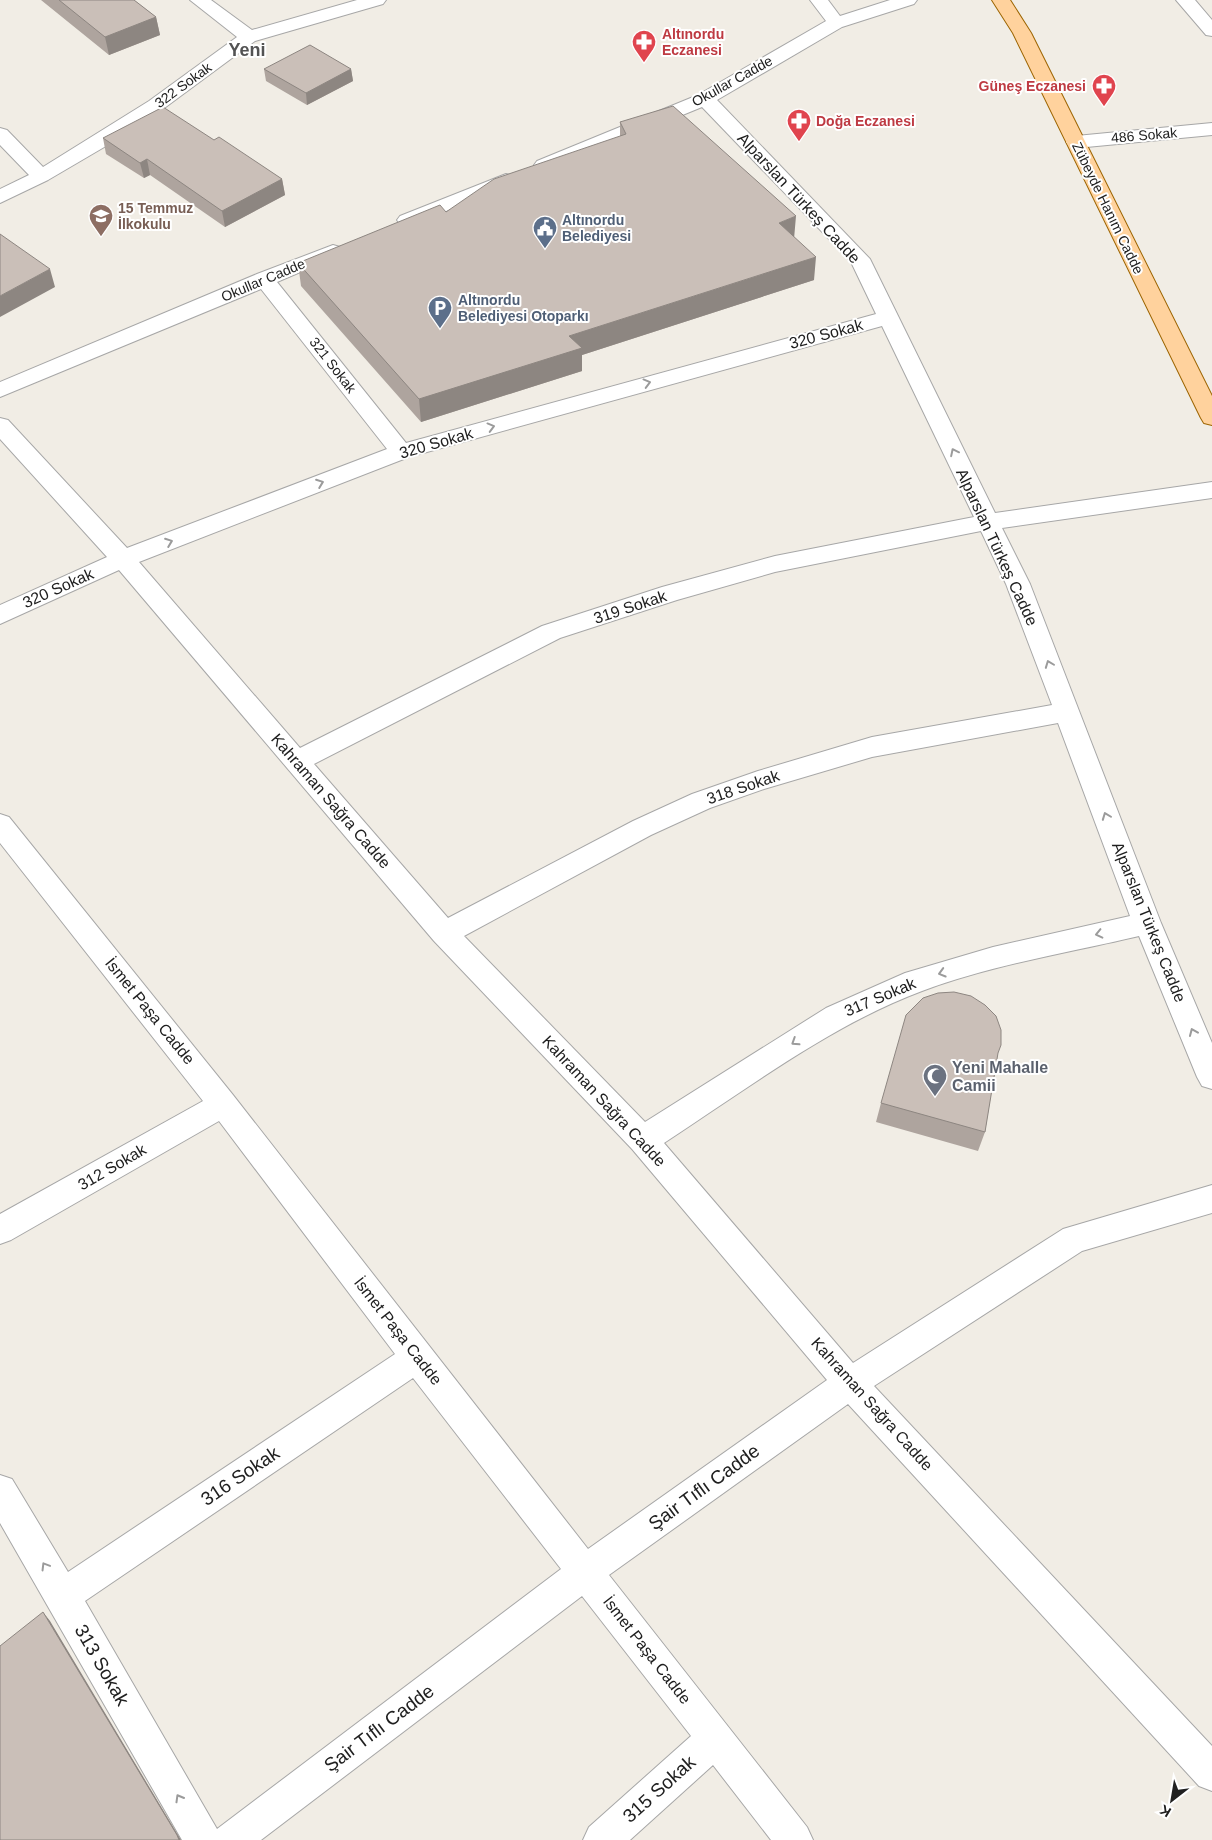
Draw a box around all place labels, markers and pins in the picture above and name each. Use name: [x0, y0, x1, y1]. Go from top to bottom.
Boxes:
place label: Altınordu Eczanesi: [662, 26, 724, 58]
pharmacy icon: Altınordu Eczanesi: [631, 29, 657, 63]
pharmacy icon: Güneş Eczanesi: [1091, 73, 1117, 107]
place label: Güneş Eczanesi: [979, 78, 1086, 94]
pharmacy icon: Doğa Eczanesi: [786, 108, 812, 142]
place label: Doğa Eczanesi: [816, 113, 915, 129]
place label: 15 Temmuz İlkokulu: [118, 200, 193, 232]
school or university icon: 15 Temmuz İlkokulu: [88, 203, 114, 237]
place label: Altınordu Belediyesi: [562, 212, 631, 244]
public building icon: Altınordu Belediyesi: [532, 215, 558, 249]
place label: Altınordu Belediyesi Otoparkı: [458, 292, 589, 324]
parking icon: Altınordu Belediyesi Otoparkı: [427, 295, 453, 329]
place label: Yeni Mahalle Camii: [952, 1059, 1048, 1094]
mosque icon: Yeni Mahalle Camii: [922, 1063, 948, 1097]

